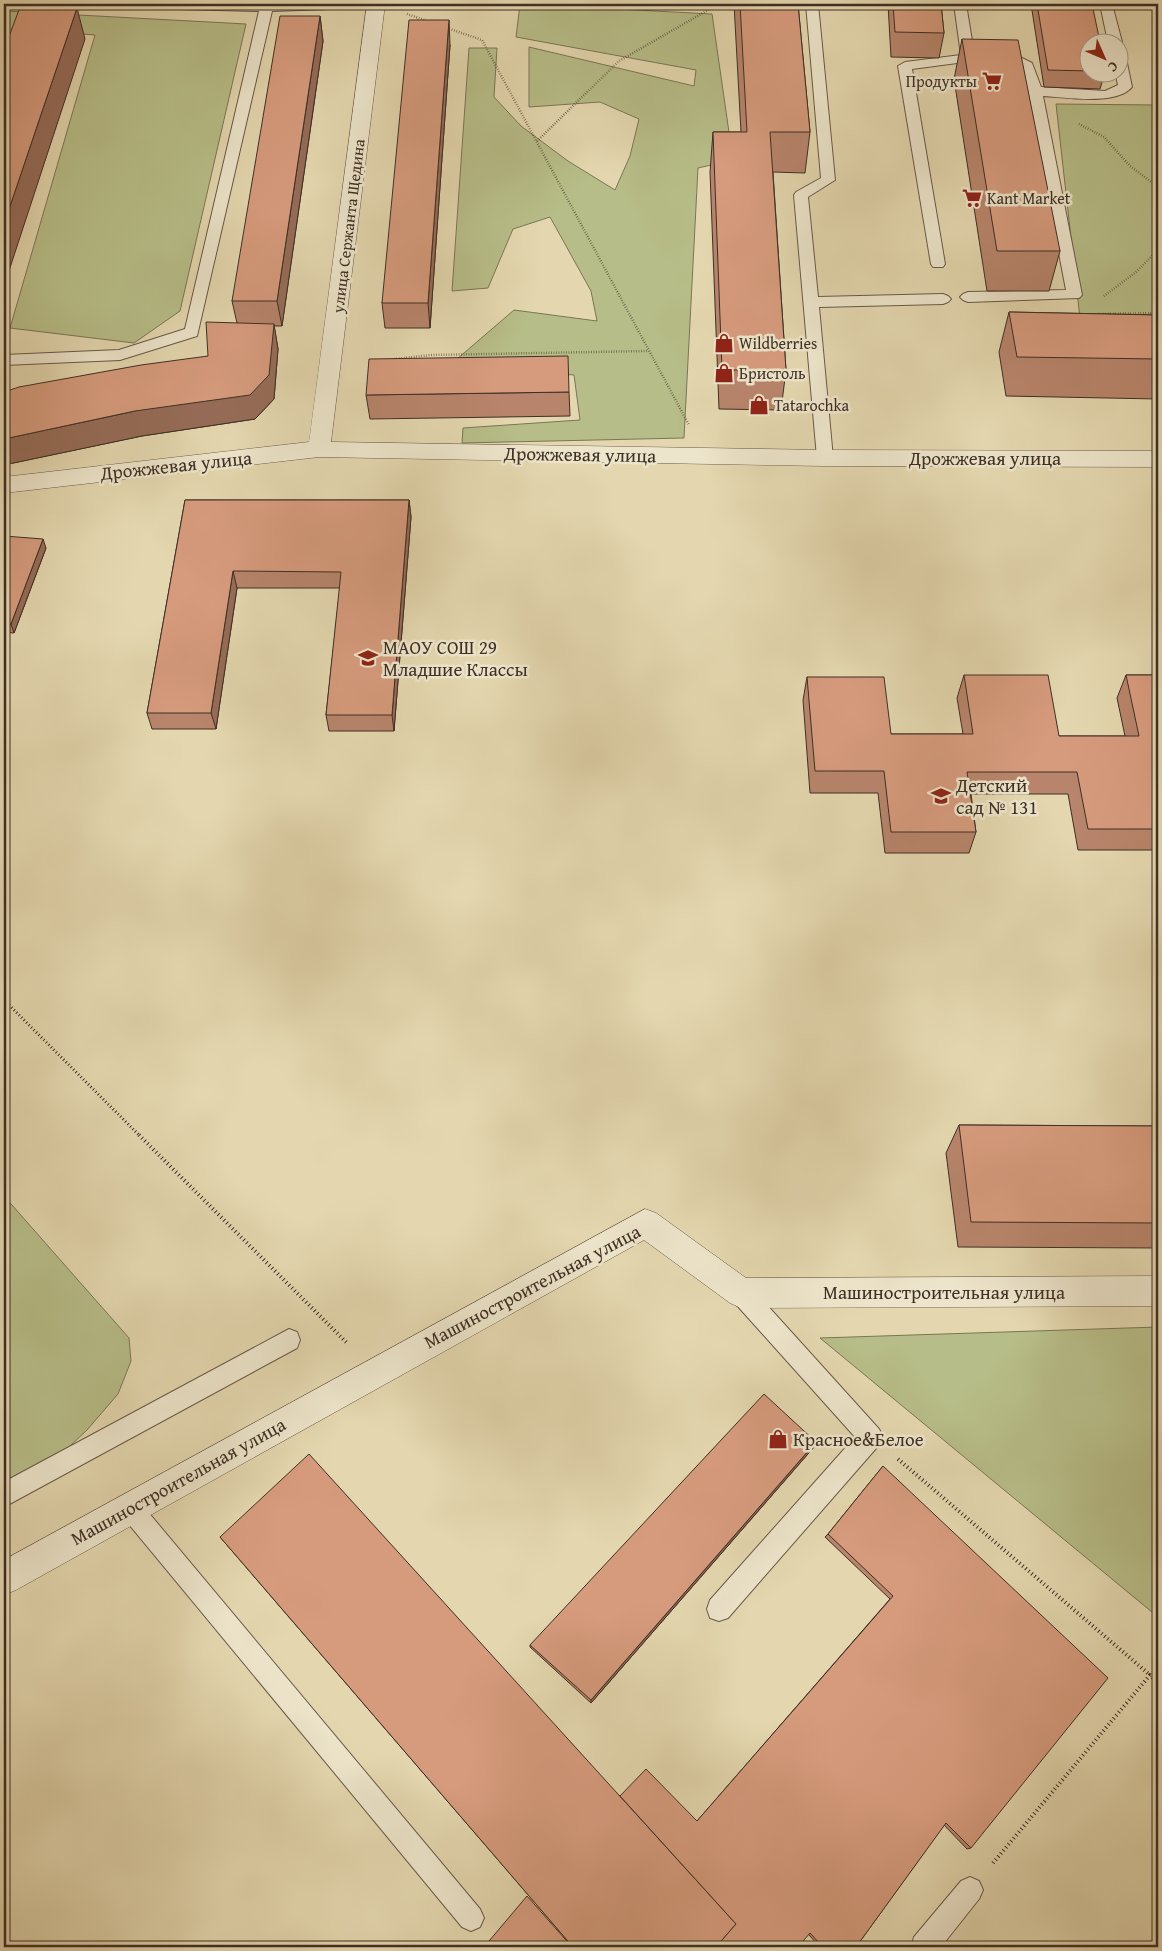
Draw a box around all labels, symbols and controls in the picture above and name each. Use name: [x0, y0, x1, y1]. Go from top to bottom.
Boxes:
north arrow: [1080, 32, 1130, 82]
text: С: [1103, 57, 1123, 77]
place label: Продукты: [906, 69, 977, 93]
supermarket icon: Продукты: [981, 70, 1003, 92]
street label: улица Сержанта Щедина: [325, 137, 371, 315]
place label: Kant Market: [987, 186, 1071, 210]
supermarket icon: Kant Market: [961, 187, 983, 209]
place label: Wildberries: [739, 331, 817, 355]
shop icon: Wildberries: [713, 332, 735, 354]
place label: Бристоль: [739, 361, 806, 385]
shop icon: Бристоль: [713, 362, 735, 384]
place label: Tatarochka: [774, 393, 850, 417]
shop icon: Tatarochka: [748, 394, 770, 416]
street label: Дрожжевая улица: [503, 439, 656, 469]
street label: Дрожжевая улица: [98, 443, 253, 487]
street label: Дрожжевая улица: [908, 444, 1061, 472]
place label: МАОУ СОШ 29 Младшие Классы: [383, 633, 528, 683]
school or university icon: МАОУ СОШ 29 Младшие Классы: [357, 647, 379, 669]
place label: Детский сад № 131: [955, 771, 1038, 821]
school or university icon: Детский сад № 131: [930, 785, 952, 807]
street label: Машиностроительная улица: [419, 1217, 645, 1355]
street label: Машиностроительная улица: [823, 1278, 1065, 1306]
street label: Машиностроительная улица: [65, 1410, 291, 1552]
place label: Красное&Белое: [793, 1425, 924, 1453]
shop icon: Красное&Белое: [767, 1428, 789, 1450]

